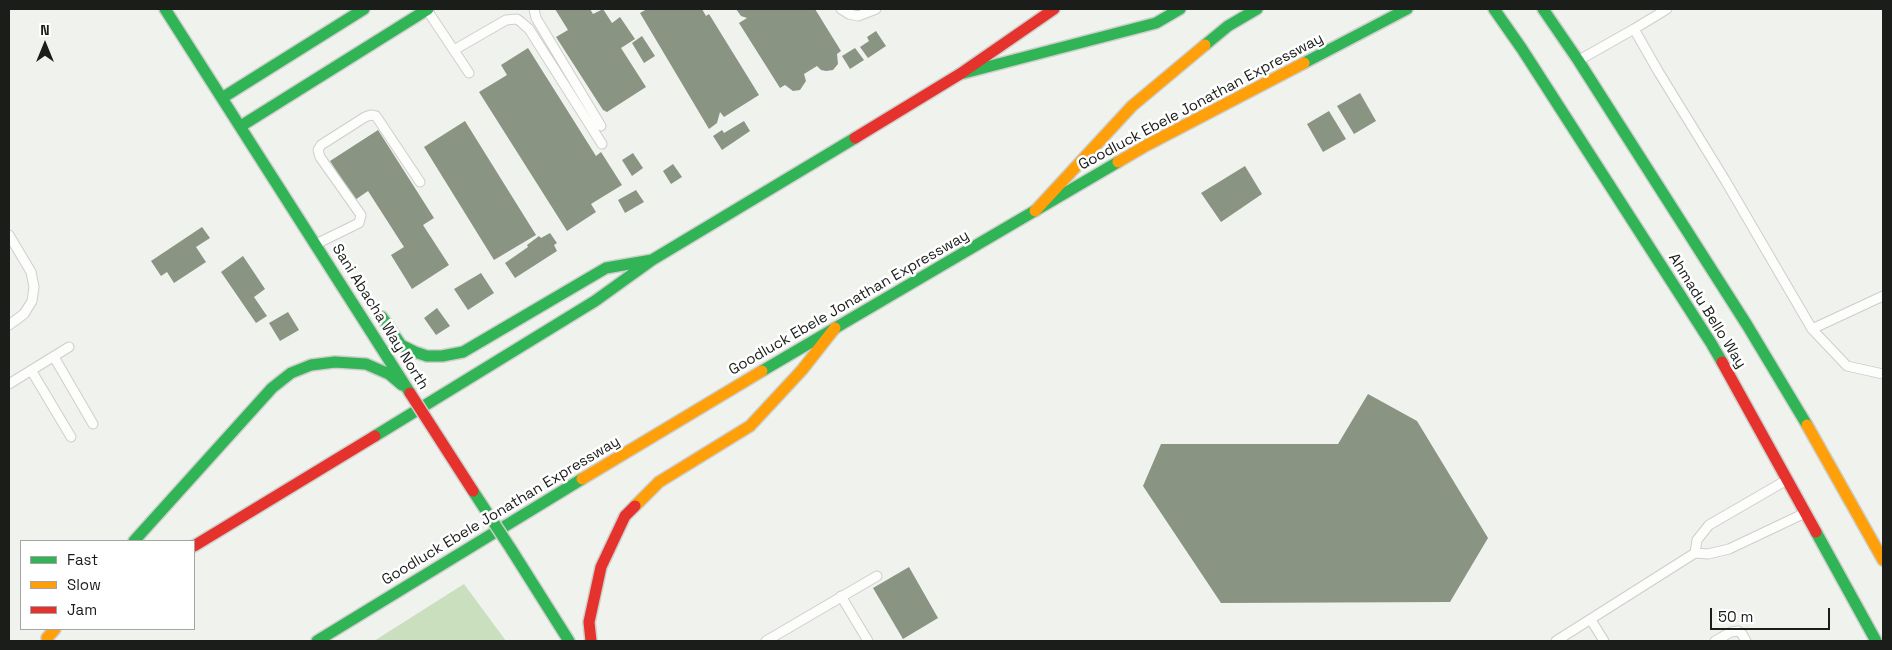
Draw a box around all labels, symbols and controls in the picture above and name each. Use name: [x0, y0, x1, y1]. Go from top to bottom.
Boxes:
north arrow: [20, 20, 70, 70]
text: N: [40, 21, 50, 39]
street label: Goodluck Ebele Jonathan Expressway: [1076, 30, 1326, 174]
street label: Goodluck Ebele Jonathan Expressway: [726, 227, 972, 379]
street label: Sani Abacha Way North: [328, 241, 432, 393]
street label: Ahmadu Bello Way: [1664, 250, 1750, 372]
street label: Goodluck Ebele Jonathan Expressway: [379, 433, 623, 589]
legend: [20, 540, 195, 630]
text: Fast: [67, 550, 98, 569]
text: Slow: [67, 575, 101, 594]
scale bar: [1712, 598, 1832, 630]
text: Jam: [67, 600, 97, 619]
text: 50 m: [1718, 607, 1753, 626]

